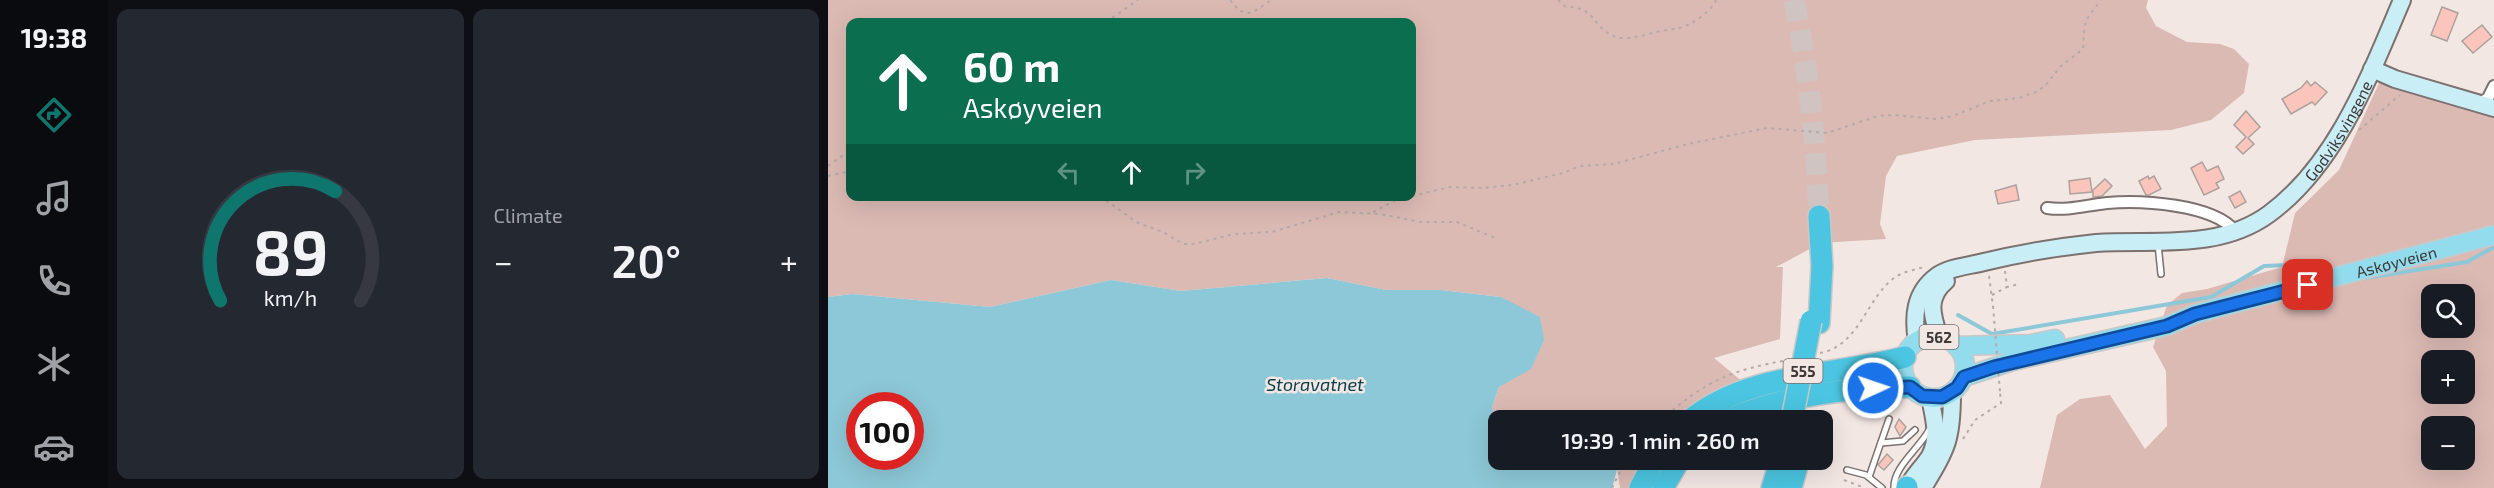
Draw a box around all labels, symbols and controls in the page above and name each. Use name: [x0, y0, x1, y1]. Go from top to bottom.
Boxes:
text: 19:38: [21, 21, 87, 53]
text: 60 m: [963, 40, 1060, 90]
icon: ahead: [864, 42, 942, 120]
street label: Godviksvingene: [2300, 77, 2375, 184]
text: Askøyveien: [963, 91, 1102, 123]
icon: directions: [33, 94, 75, 136]
icon: left: [1052, 156, 1085, 189]
icon: ahead: [1115, 156, 1148, 189]
icon: right: [1178, 156, 1211, 189]
icon: music: [33, 177, 75, 219]
text: Climate: [494, 203, 563, 227]
text: 89: [252, 213, 328, 288]
text: 20°: [612, 233, 681, 287]
text: −: [494, 241, 513, 281]
text: +: [780, 241, 798, 281]
street label: Askøyveien: [2354, 241, 2439, 281]
pin: [2282, 259, 2333, 310]
icon: phone: [33, 260, 75, 302]
icon: arrive: [2291, 268, 2324, 301]
map controls: [2421, 284, 2475, 470]
button: search: [2421, 284, 2475, 338]
text: km/h: [264, 285, 317, 310]
road number: 562: [1920, 325, 1958, 349]
icon: climate: [33, 343, 75, 385]
button: +: [2421, 350, 2475, 404]
position arrow: [1841, 356, 1905, 420]
road number: 555: [1784, 359, 1822, 383]
water label: Storavatnet: [1266, 373, 1364, 395]
speed limit sign: 100: [846, 392, 924, 470]
button: −: [2421, 416, 2475, 470]
icon: car: [33, 426, 75, 468]
text: 19:39 · 1 min · 260 m: [1561, 427, 1760, 453]

